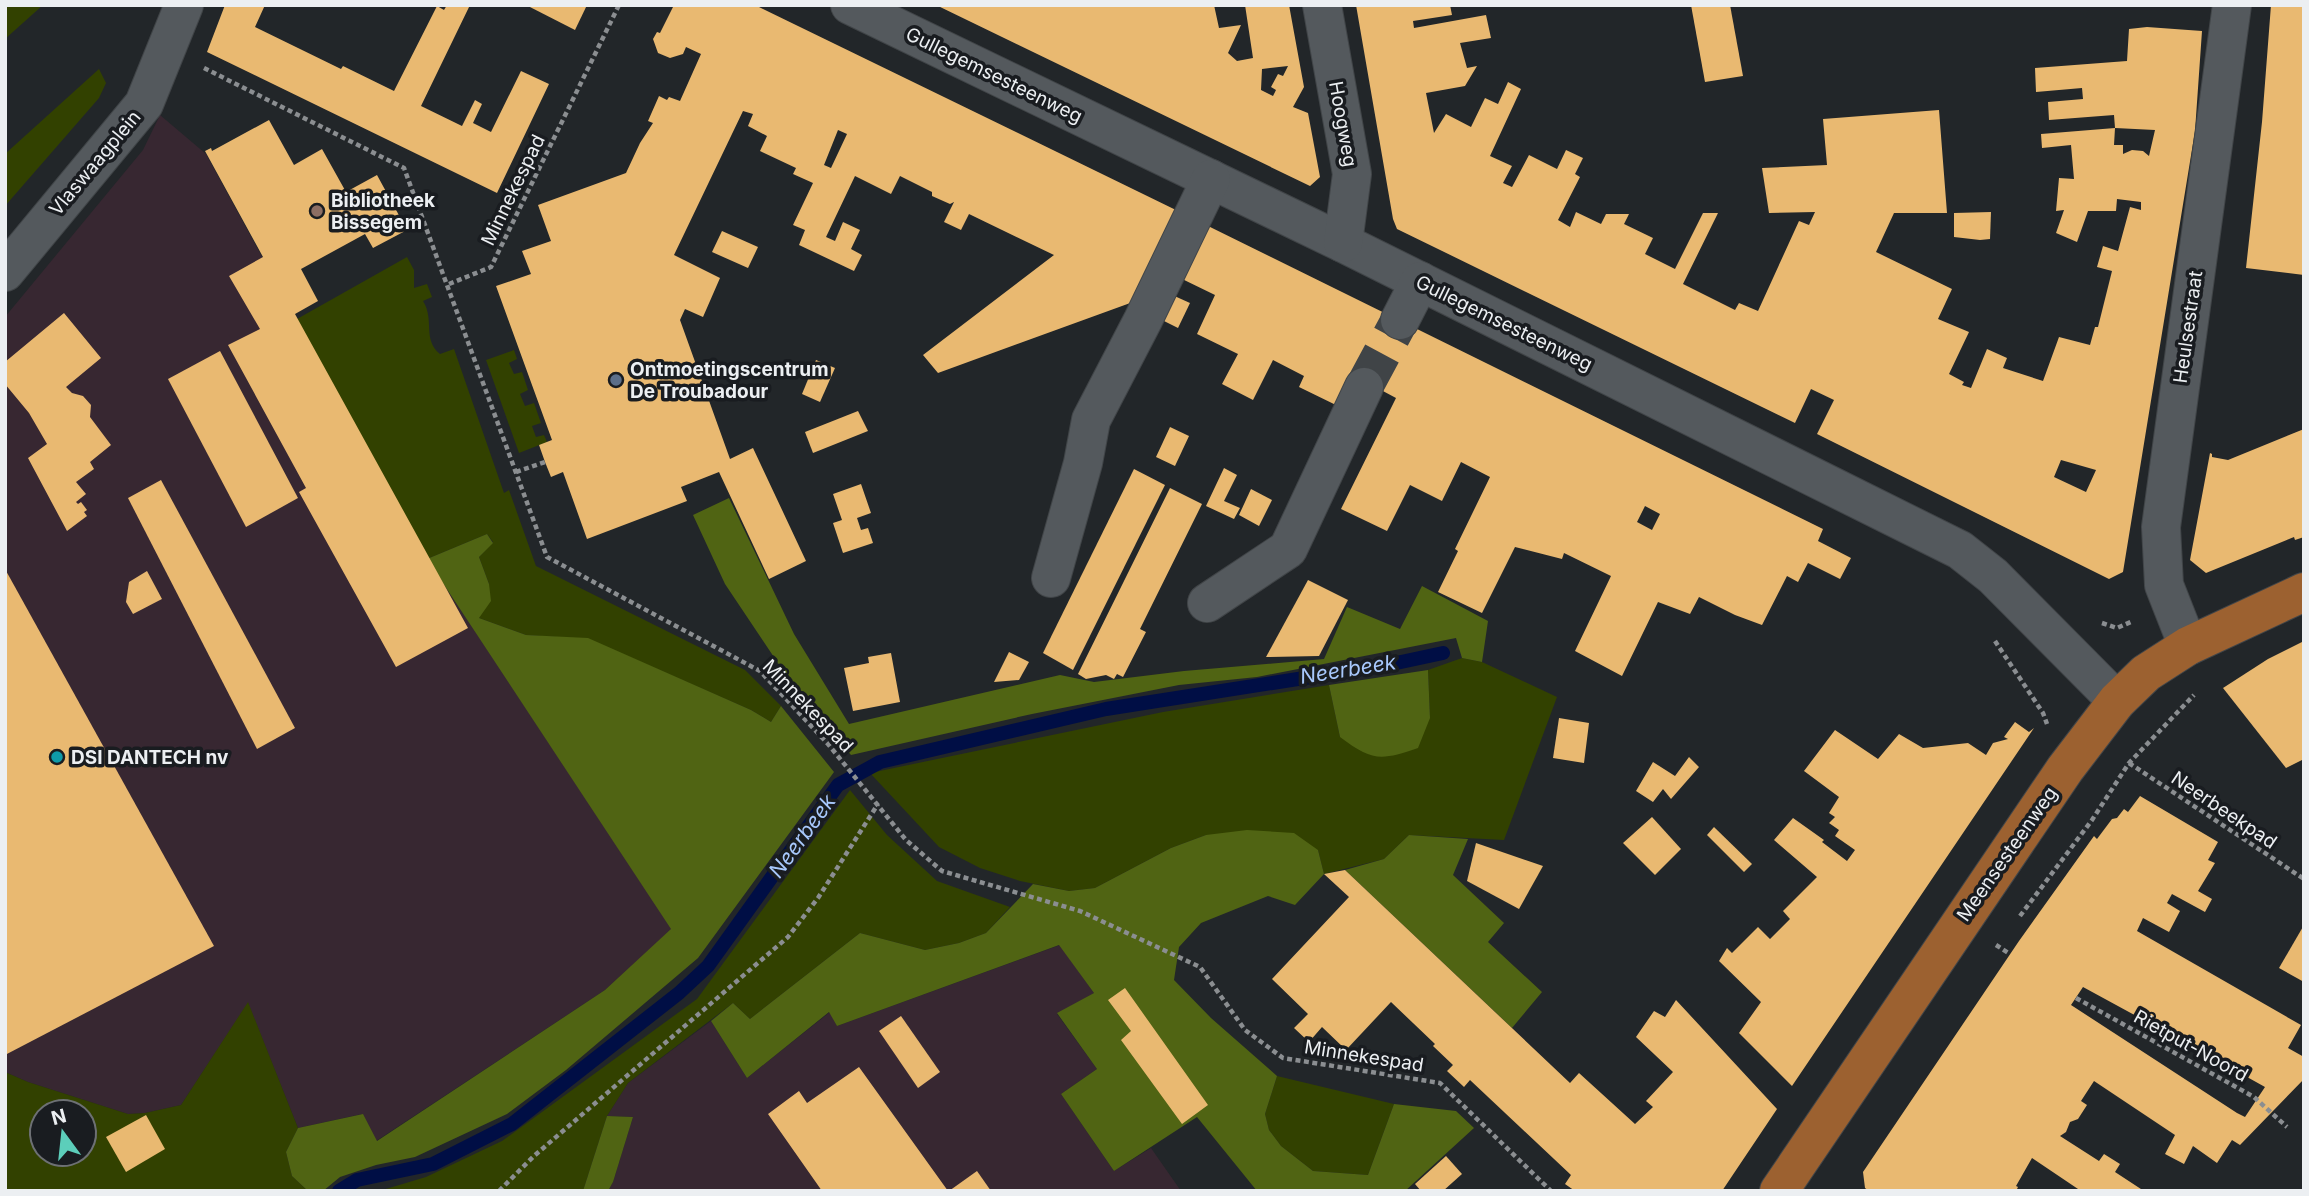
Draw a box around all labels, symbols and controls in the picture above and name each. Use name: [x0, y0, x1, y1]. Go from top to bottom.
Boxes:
street label: Gullegemsesteenweg: [902, 22, 1086, 128]
street label: Hoogweg: [1324, 79, 1362, 169]
street label: Vlaswaagplein: [44, 106, 146, 220]
street label: Minnekespad: [476, 131, 550, 249]
place label: Bibliotheek Bissegem: [331, 189, 435, 234]
marker: Bibliotheek Bissegem: [309, 203, 325, 219]
street label: Heulsestraat: [2169, 269, 2207, 385]
street label: Gullegemsesteenweg: [1412, 270, 1596, 376]
place label: Ontmoetingscentrum De Troubadour: [630, 358, 829, 403]
marker: Ontmoetingscentrum De Troubadour: [608, 372, 624, 388]
water label: Neerbeek: [1298, 649, 1398, 689]
street label: Minnekespad: [758, 655, 858, 757]
place label: DSI DANTECH nv: [71, 746, 229, 769]
marker: DSI DANTECH nv: [49, 749, 65, 765]
street label: Neerbeekpad: [2167, 766, 2281, 854]
street label: Meensesteenweg: [1952, 782, 2062, 926]
water label: Neerbeek: [763, 789, 841, 883]
street label: Rietput-Noord: [2130, 1005, 2252, 1087]
street label: Minnekespad: [1303, 1035, 1425, 1077]
north arrow: [28, 1098, 98, 1168]
text: N: [49, 1104, 69, 1130]

